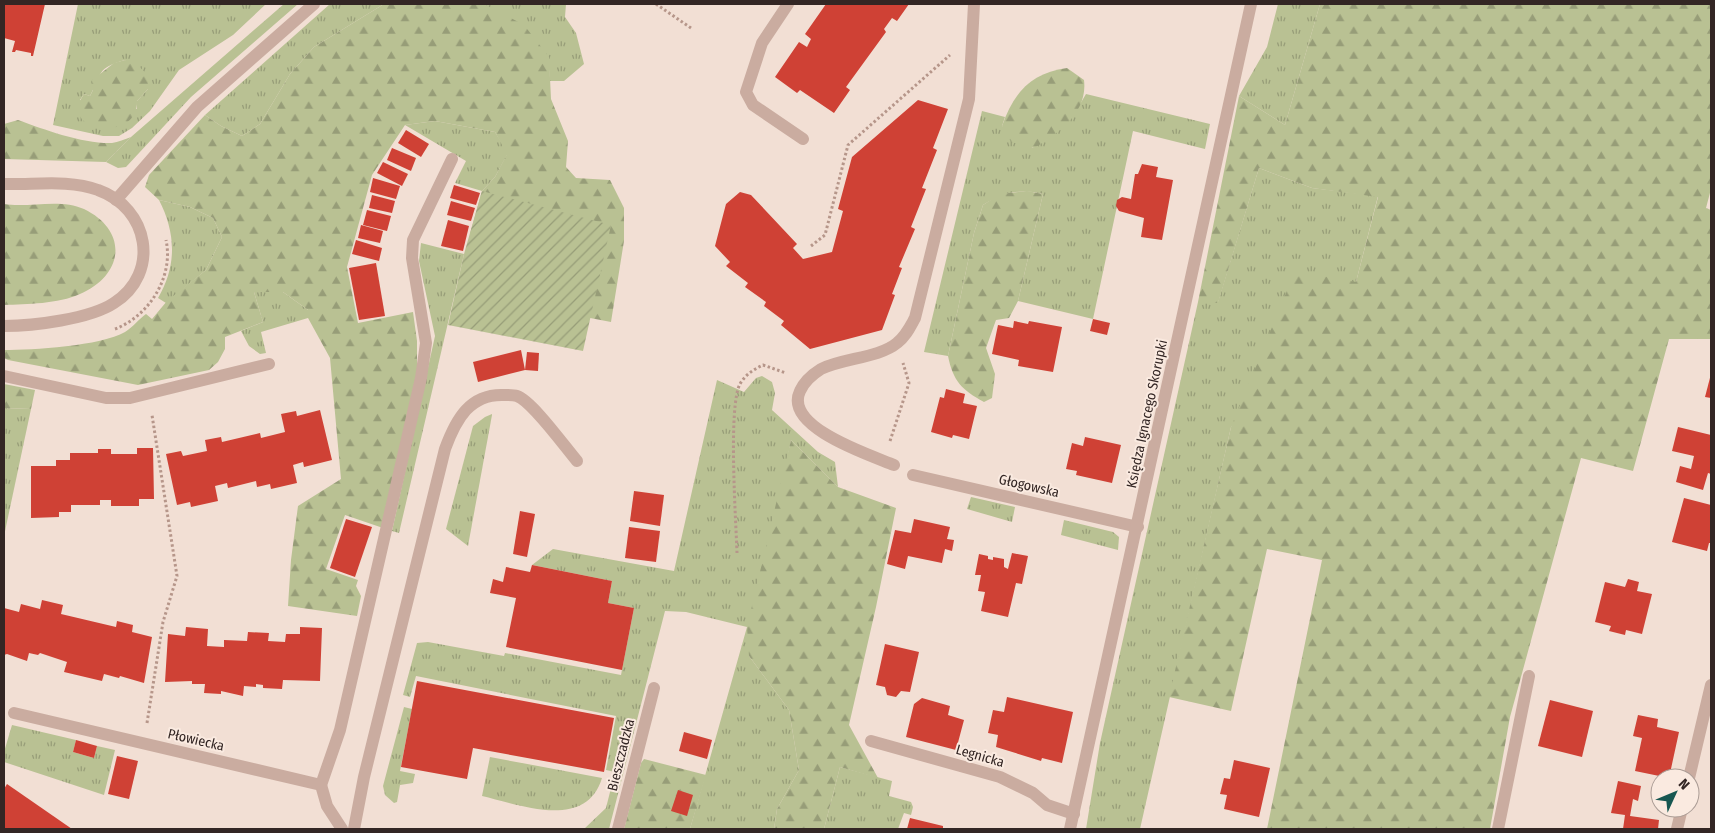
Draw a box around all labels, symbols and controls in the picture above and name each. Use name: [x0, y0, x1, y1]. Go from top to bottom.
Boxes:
street label: Księdza Ignacego Skorupki: [1123, 338, 1171, 490]
street label: Głogowska: [997, 471, 1061, 501]
street label: Bieszczadzka: [604, 717, 638, 793]
street label: Płowiecka: [166, 725, 226, 755]
street label: Legnicka: [954, 741, 1006, 771]
north arrow: [1650, 768, 1700, 818]
text: N: [1675, 775, 1693, 793]

